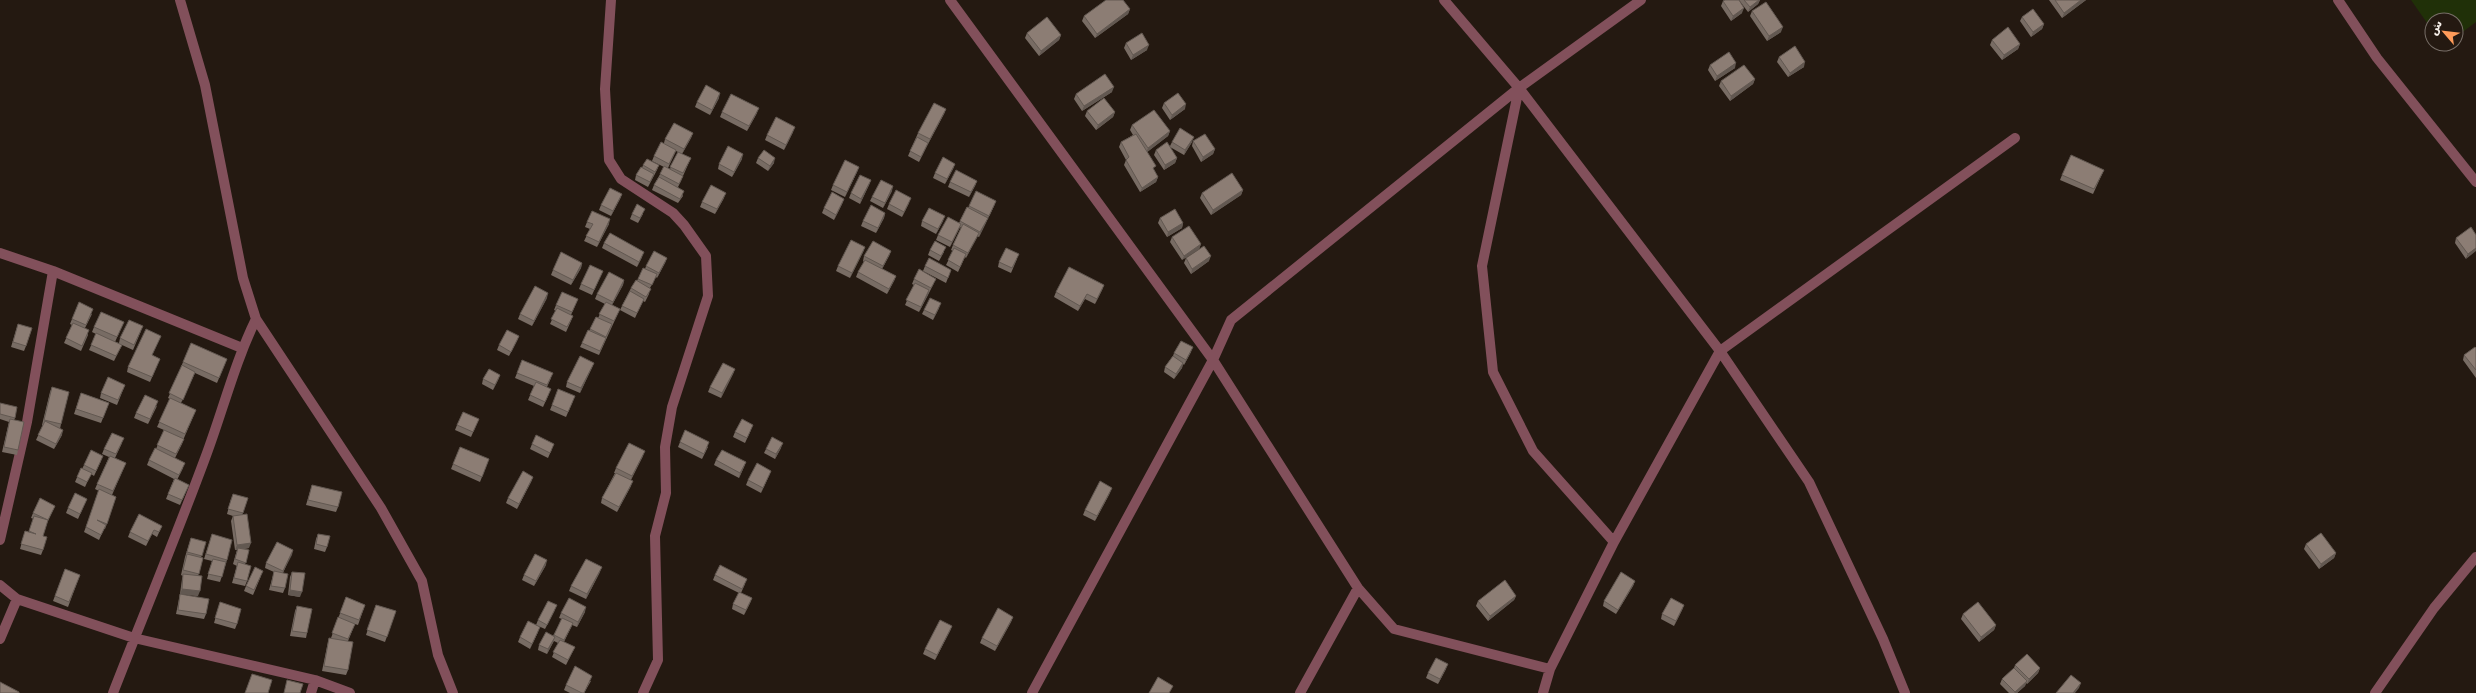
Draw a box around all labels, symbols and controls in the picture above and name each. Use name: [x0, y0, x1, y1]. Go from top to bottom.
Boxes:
north arrow: [2424, 12, 2464, 52]
text: ش: [2426, 18, 2445, 37]

